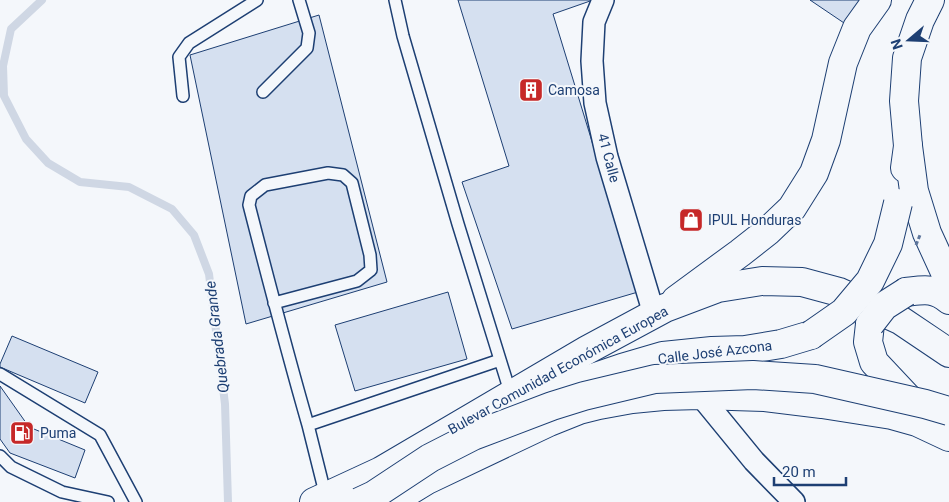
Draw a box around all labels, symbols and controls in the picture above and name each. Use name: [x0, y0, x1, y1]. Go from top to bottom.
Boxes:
north arrow: [884, 15, 934, 65]
text: N: [888, 37, 906, 52]
building icon: Camosa: [518, 77, 544, 103]
place label: Camosa: [548, 82, 600, 98]
street label: 41 Calle: [595, 132, 623, 184]
shop icon: IPUL Honduras: [678, 207, 704, 233]
place label: IPUL Honduras: [708, 212, 801, 228]
water label: Quebrada Grande: [201, 280, 233, 394]
street label: Bulevar Comunidad Económica Europea: [445, 303, 671, 437]
street label: Calle José Azcona: [657, 337, 773, 367]
fuel station icon: Puma: [9, 420, 35, 446]
place label: Puma: [40, 425, 76, 441]
scale bar: [774, 454, 846, 486]
text: 20 m: [782, 463, 816, 481]

